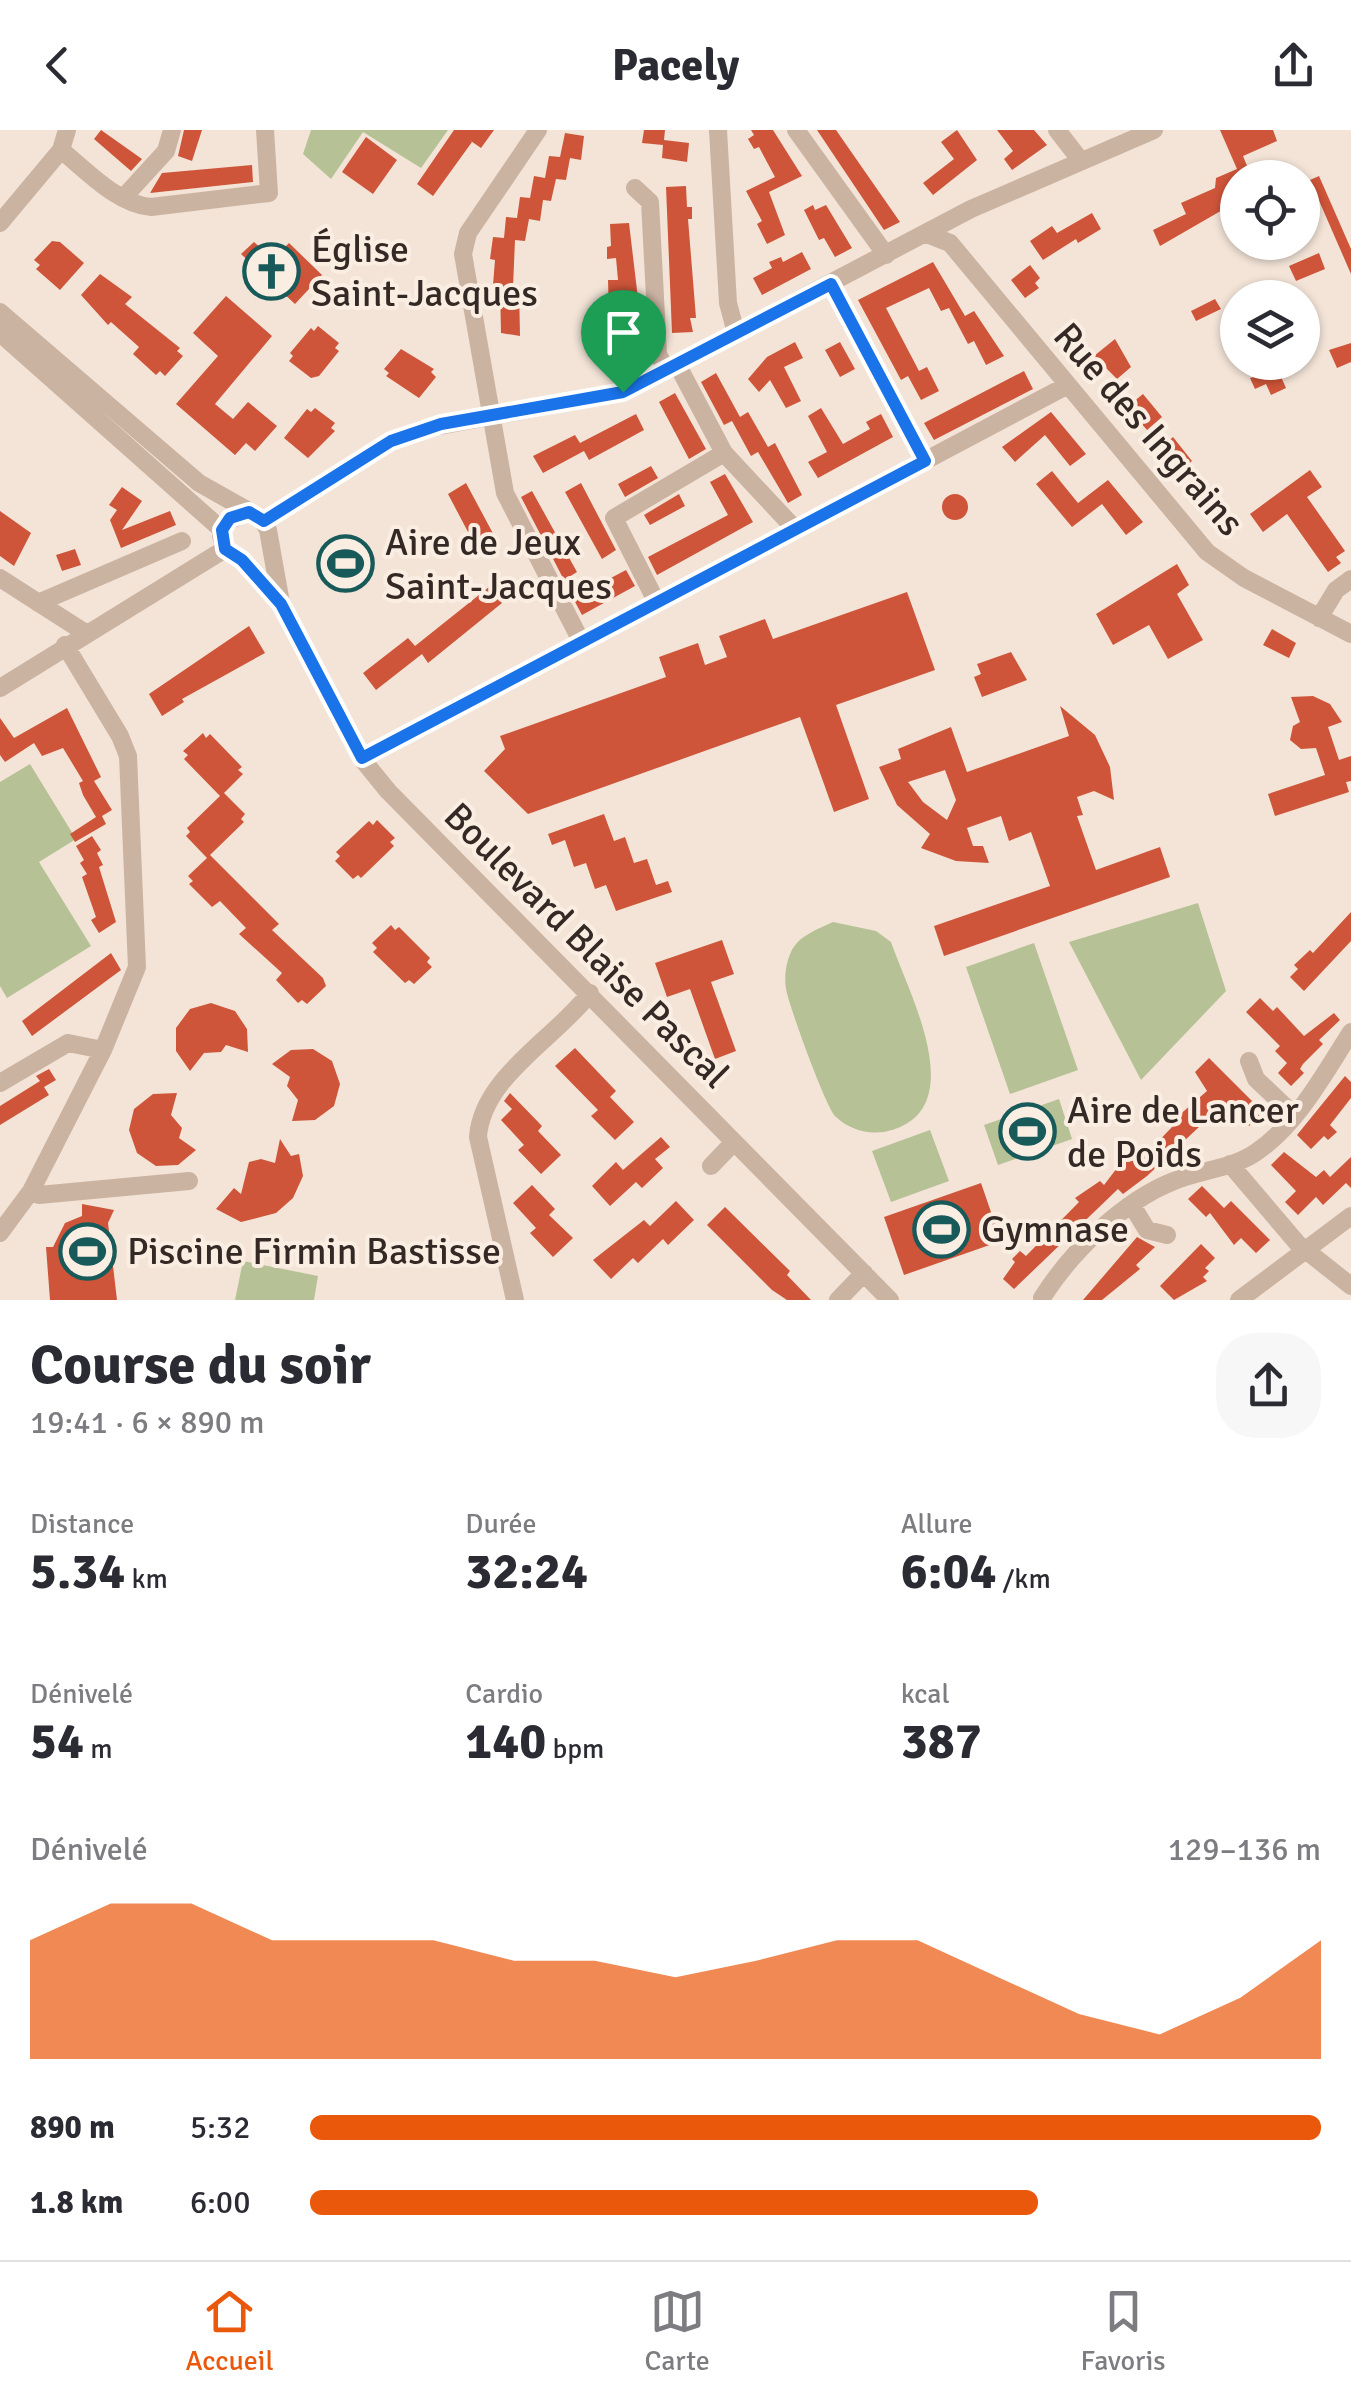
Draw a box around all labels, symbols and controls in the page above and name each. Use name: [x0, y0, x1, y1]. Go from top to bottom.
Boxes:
icon: back: [30, 38, 85, 93]
text: Pacely: [612, 38, 739, 93]
icon: share: [1266, 38, 1321, 93]
map controls: [1220, 160, 1320, 380]
button: locate: [1220, 160, 1320, 260]
place label: Église Saint-Jacques: [311, 226, 538, 317]
church icon: Église Saint-Jacques: [242, 241, 302, 301]
button: layers: [1220, 280, 1320, 380]
pin: [581, 290, 666, 393]
icon: arrive: [596, 305, 651, 360]
street label: Rue des Ingrains: [1043, 313, 1254, 545]
place label: Aire de Jeux Saint-Jacques: [385, 519, 612, 610]
sports icon: Aire de Jeux Saint-Jacques: [316, 534, 376, 594]
street label: Boulevard Blaise Pascal: [434, 793, 739, 1098]
place label: Aire de Lancer de Poids: [1067, 1087, 1299, 1178]
sports icon: Aire de Lancer de Poids: [998, 1102, 1058, 1162]
sports icon: Gymnase: [912, 1199, 972, 1259]
place label: Gymnase: [981, 1206, 1129, 1253]
sports icon: Piscine Firmin Bastisse: [58, 1221, 118, 1281]
place label: Piscine Firmin Bastisse: [127, 1228, 501, 1275]
text: Course du soir: [30, 1331, 371, 1399]
button: share: [1216, 1333, 1321, 1438]
text: 19:41 · 6 × 890 m: [30, 1403, 265, 1442]
text: Distance: [30, 1507, 134, 1541]
text: Durée: [465, 1507, 537, 1541]
text: Allure: [901, 1507, 972, 1541]
text: 5.34: [30, 1541, 125, 1603]
text: 32:24: [465, 1541, 588, 1603]
text: 6:04: [901, 1541, 996, 1603]
text: km: [125, 1562, 168, 1596]
text: /km: [996, 1562, 1051, 1596]
text: Dénivelé: [30, 1677, 133, 1711]
text: Cardio: [465, 1677, 543, 1711]
text: kcal: [901, 1677, 950, 1711]
text: 54: [30, 1711, 84, 1773]
text: 140: [465, 1711, 546, 1773]
text: 387: [901, 1711, 982, 1773]
text: m: [84, 1732, 113, 1766]
text: bpm: [546, 1732, 604, 1766]
text: Dénivelé: [30, 1830, 148, 1869]
text: 129–136 m: [1168, 1830, 1321, 1869]
text: 890 m: [30, 2108, 115, 2147]
text: 5:32: [190, 2108, 250, 2147]
text: 1.8 km: [30, 2183, 123, 2222]
text: 6:00: [190, 2183, 250, 2222]
tab: Accueil: [185, 2284, 274, 2378]
tab: Carte: [644, 2284, 710, 2378]
tab: Favoris: [1081, 2284, 1166, 2378]

